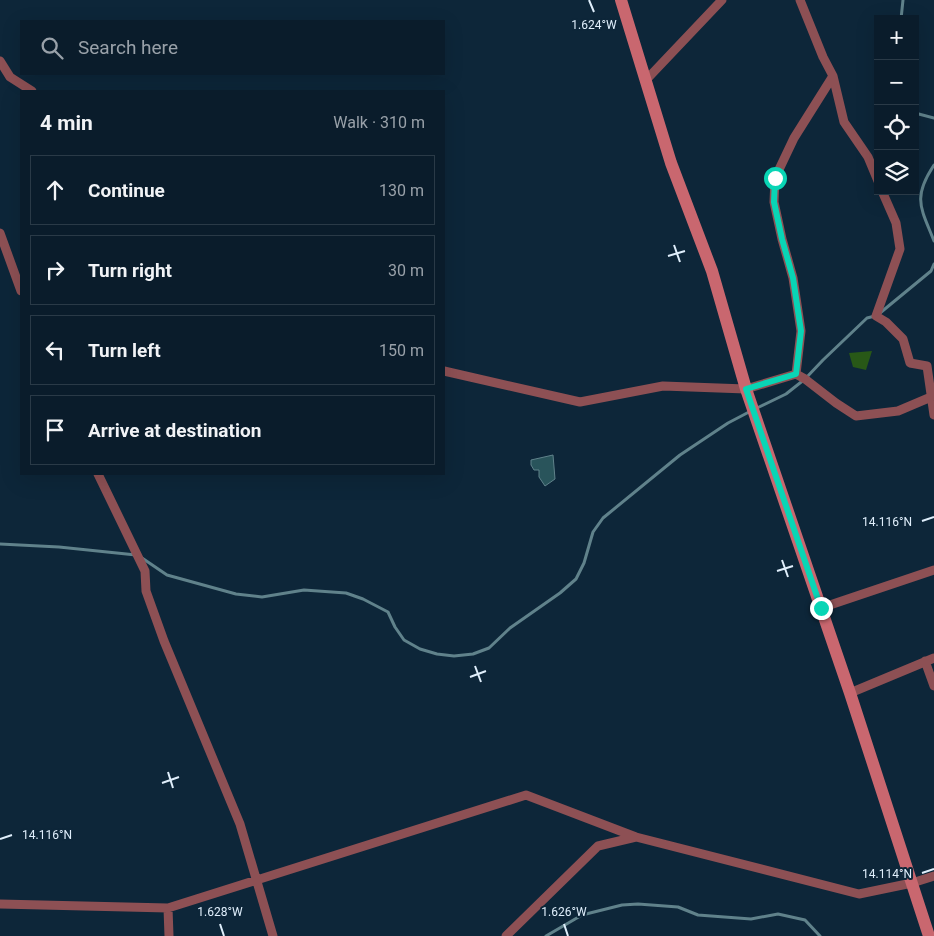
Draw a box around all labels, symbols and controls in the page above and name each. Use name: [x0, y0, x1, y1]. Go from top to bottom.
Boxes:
map controls: [874, 15, 919, 195]
button: +: [874, 15, 919, 60]
text: 1.624°W: [571, 18, 617, 32]
search box: [20, 20, 445, 75]
icon: search: [38, 34, 66, 62]
text: Search here: [78, 36, 178, 59]
button: −: [874, 60, 919, 105]
button: locate: [874, 105, 919, 150]
text: 4 min: [40, 111, 93, 135]
text: Walk · 310 m: [333, 113, 425, 132]
button: layers: [874, 150, 919, 195]
route start: [764, 167, 787, 190]
icon: ahead: [41, 176, 69, 204]
text: Continue: [88, 179, 165, 202]
text: 130 m: [379, 181, 424, 200]
icon: right: [41, 256, 69, 284]
text: Turn right: [88, 259, 172, 282]
text: 30 m: [388, 261, 424, 280]
icon: left: [41, 336, 69, 364]
text: Turn left: [88, 339, 161, 362]
text: 150 m: [379, 341, 424, 360]
icon: arrive: [41, 416, 69, 444]
text: Arrive at destination: [88, 419, 261, 442]
text: 14.116°N: [862, 515, 912, 529]
route end: [810, 597, 833, 620]
text: 14.116°N: [22, 828, 72, 842]
text: 14.114°N: [862, 867, 912, 881]
text: 1.628°W: [197, 905, 243, 919]
text: 1.626°W: [541, 905, 587, 919]

